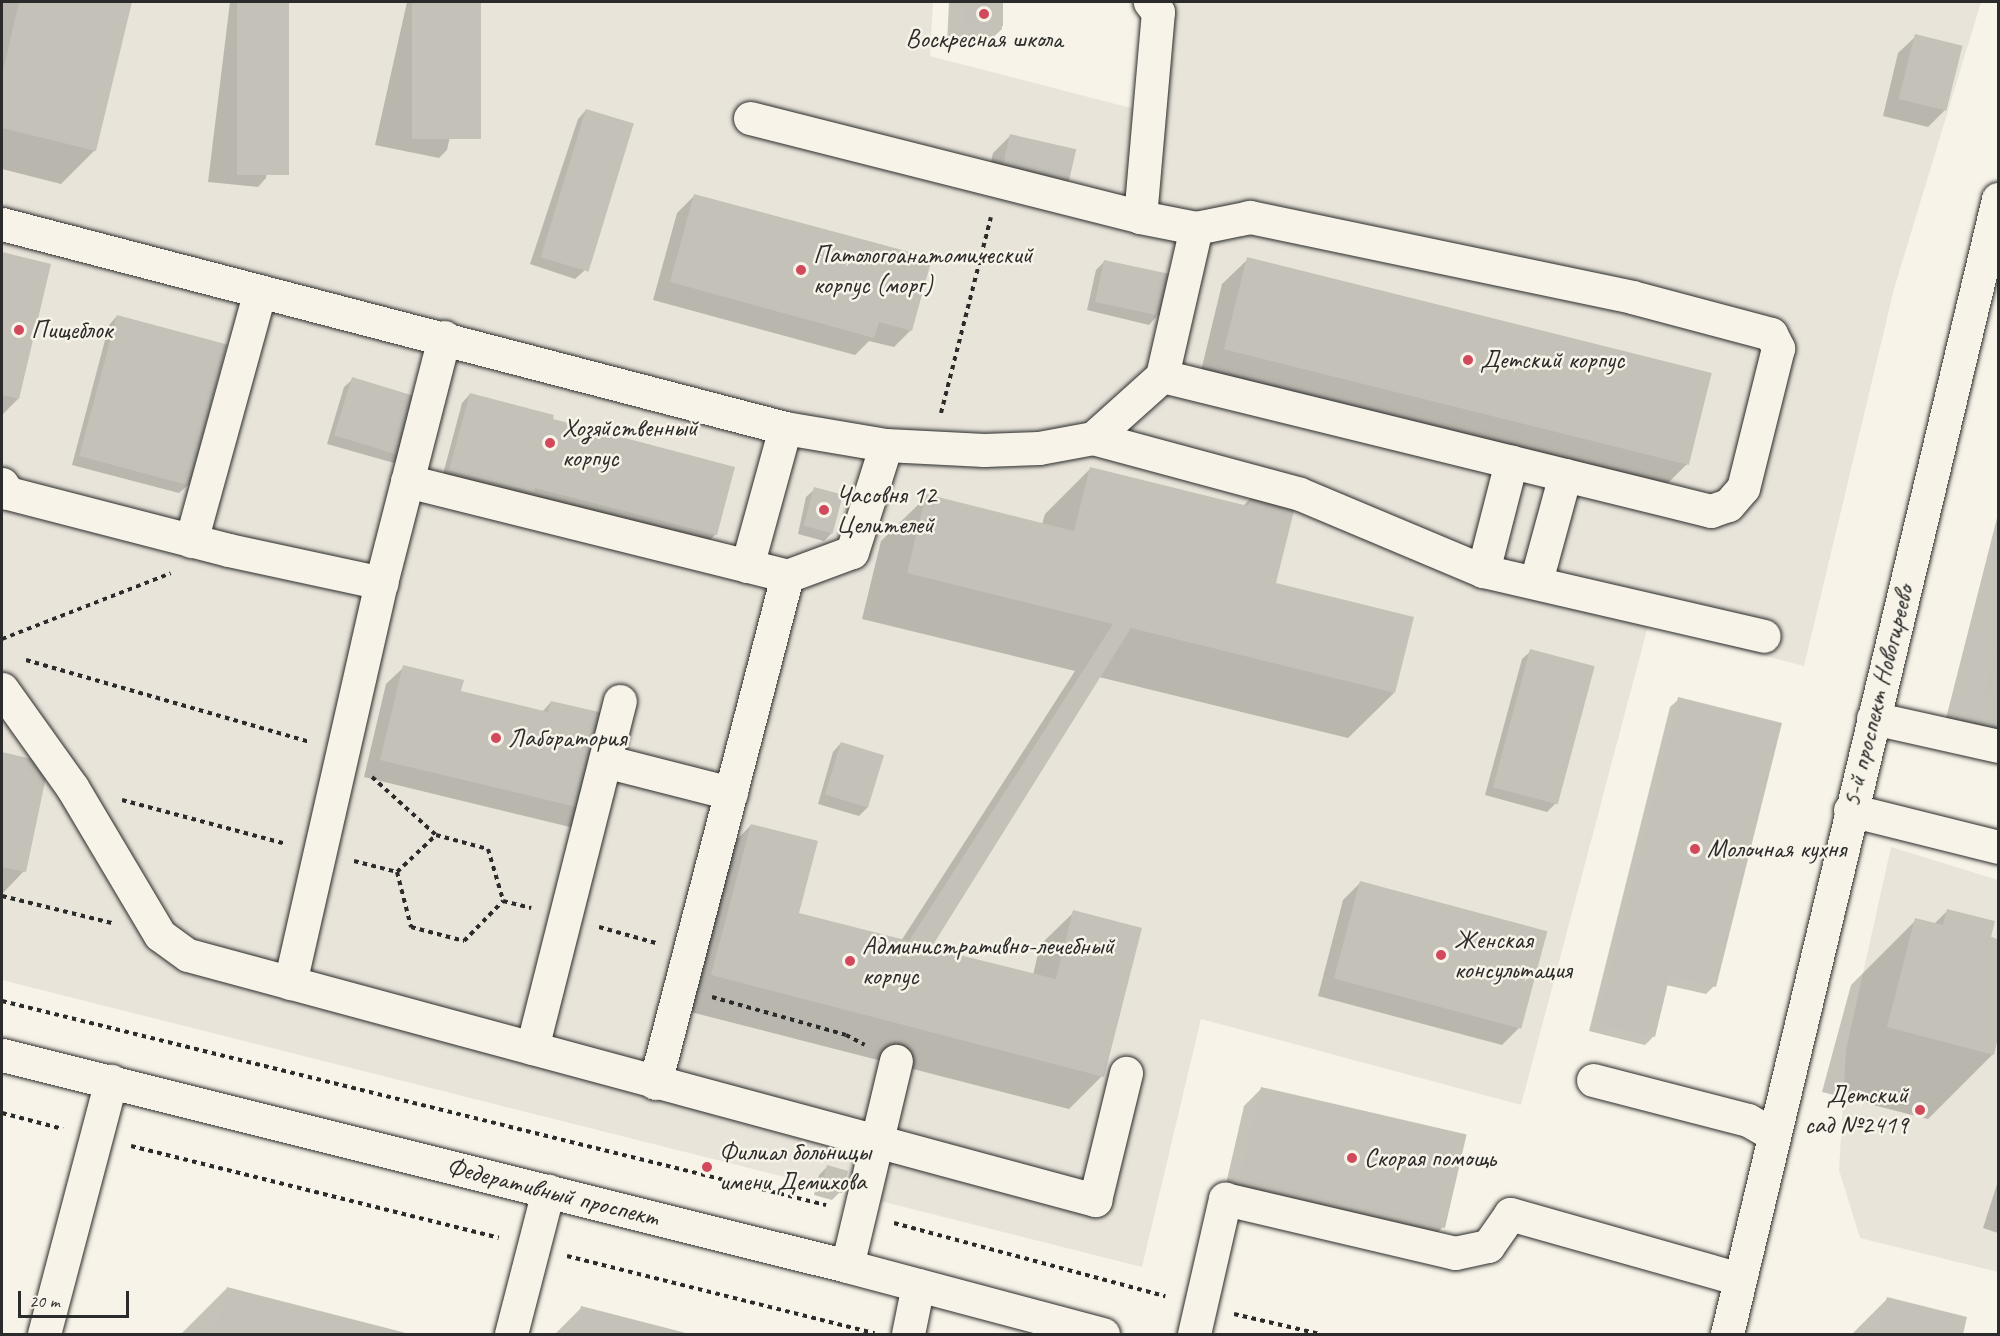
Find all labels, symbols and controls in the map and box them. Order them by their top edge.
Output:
marker: Воскресная школа [977,7,991,21]
place label: Воскресная школа [905,23,1063,55]
place label: Патологоанатомический корпус (морг) [813,239,1033,300]
marker: Патологоанатомический корпус (морг) [794,263,808,277]
place label: Пищеблок [31,314,112,346]
marker: Пищеблок [12,323,26,337]
place label: Детский корпус [1480,344,1624,376]
marker: Детский корпус [1461,353,1475,367]
place label: Хозяйственный корпус [562,412,698,473]
marker: Хозяйственный корпус [543,436,557,450]
place label: Часовня 12 Целителей [836,479,936,540]
marker: Часовня 12 Целителей [817,503,831,517]
street label: 5-й проспект Новогиреево [1835,582,1921,810]
place label: Лаборатория [508,722,627,754]
marker: Лаборатория [489,731,503,745]
place label: Молочная кухня [1707,833,1845,865]
marker: Молочная кухня [1688,842,1702,856]
place label: Женская консультация [1454,924,1572,986]
place label: Административно-лечебный корпус [862,930,1114,992]
marker: Женская консультация [1432,946,1450,964]
marker: Административно-лечебный корпус [843,954,857,968]
place label: Детский сад №2419 [1805,1079,1908,1140]
marker: Детский сад №2419 [1913,1103,1927,1117]
place label: Филиал больницы имени Демихова [719,1136,870,1198]
place label: Скорая помощь [1364,1142,1498,1174]
street label: Федеративный проспект [444,1151,662,1233]
marker: Скорая помощь [1345,1151,1359,1165]
marker: Филиал больницы имени Демихова [700,1160,714,1174]
scale bar [21,1279,132,1317]
text: 20 m [29,1290,60,1312]

